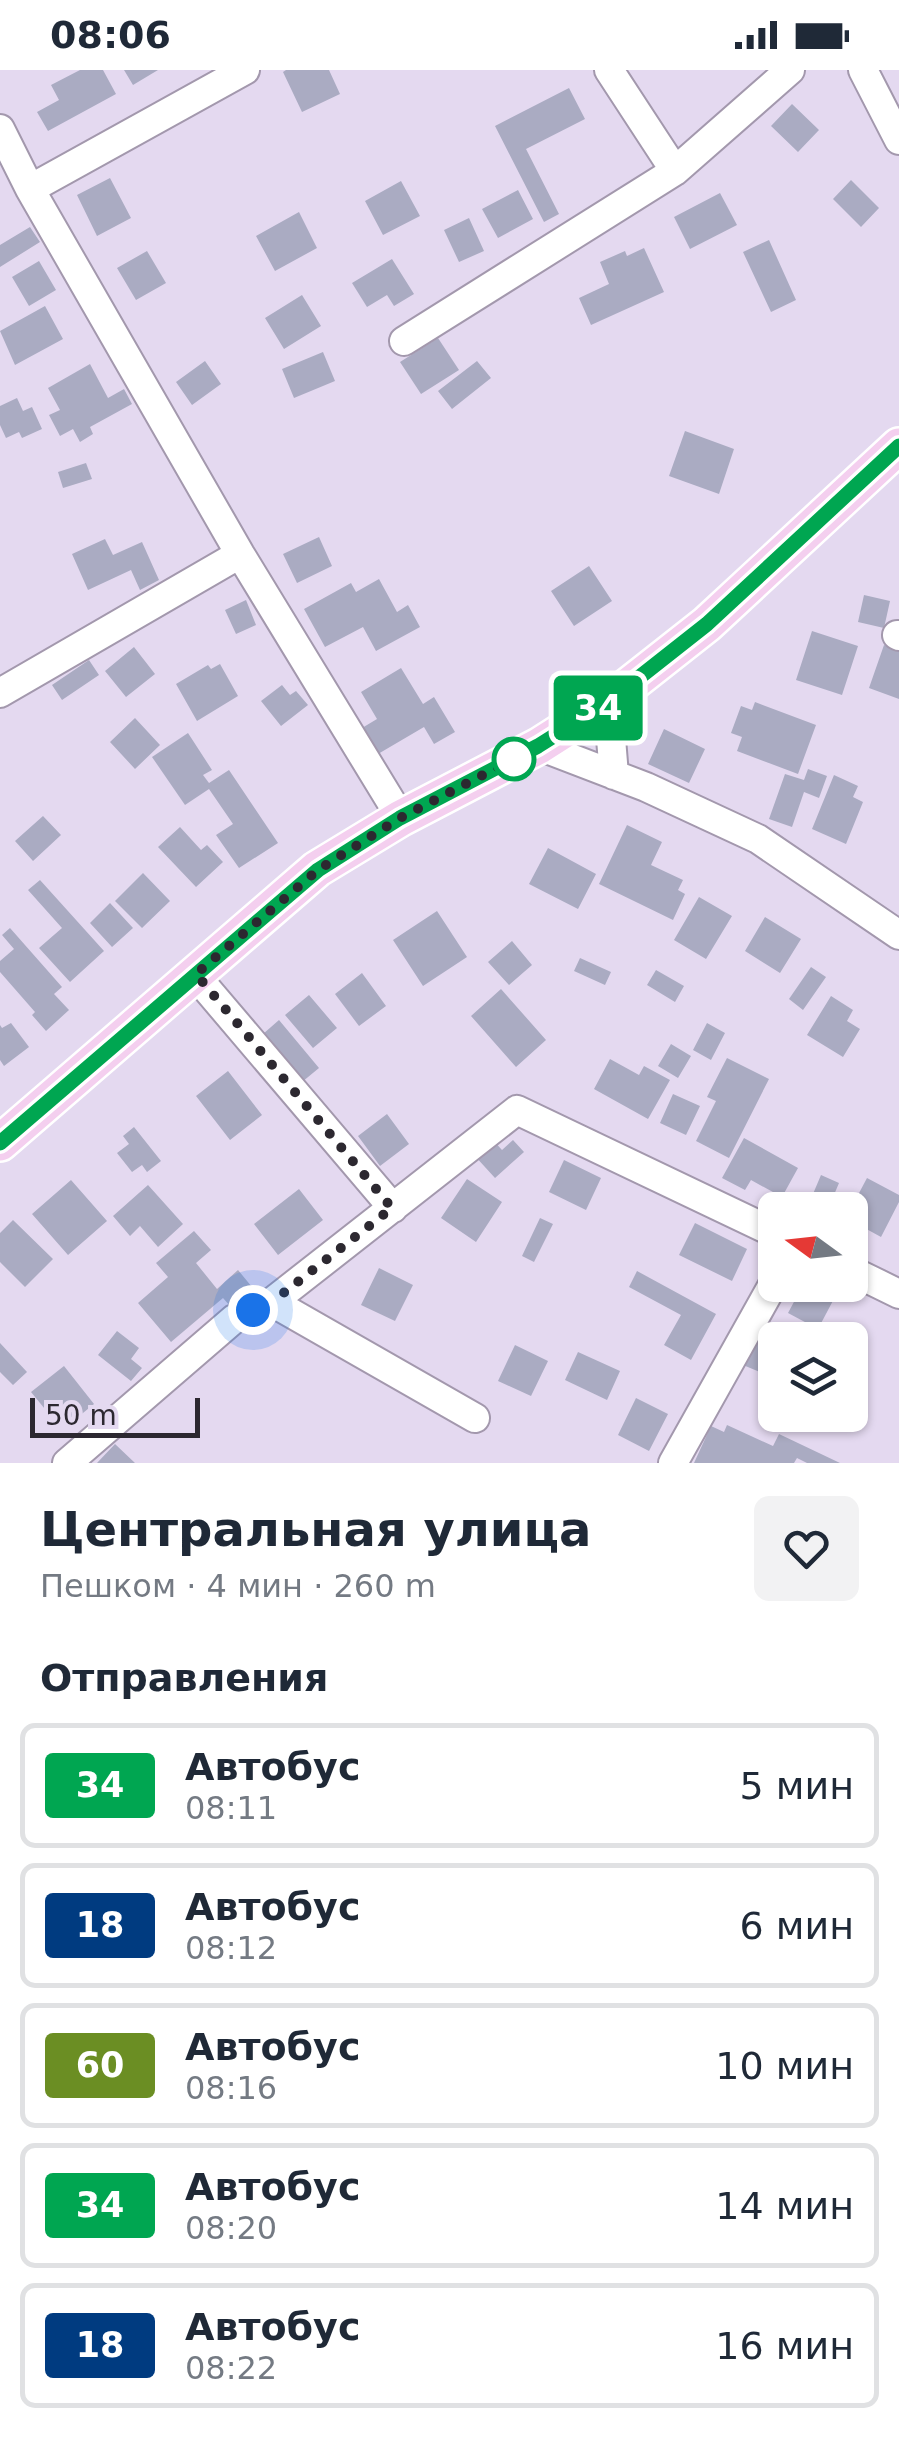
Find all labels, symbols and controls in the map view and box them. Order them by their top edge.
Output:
text: 08:06 [50,13,171,57]
line badge: 34 [553,676,643,740]
text: 34 [574,688,622,728]
unlabelled marker [493,738,535,780]
north arrow [758,1192,868,1302]
map controls [758,1192,868,1432]
your location [228,1285,278,1335]
button: layers [758,1322,868,1432]
scale bar [30,1393,200,1438]
text: 50 m [45,1399,117,1432]
button: heart [754,1496,859,1601]
text: Центральная улица [40,1501,591,1557]
text: Пешком · 4 мин · 260 m [40,1567,436,1605]
text: Отправления [40,1656,328,1700]
text: Автобус [185,1745,360,1789]
text: 5 мин [740,1764,854,1808]
text: 34 [76,1765,124,1805]
text: 08:11 [185,1789,277,1827]
text: Автобус [185,1885,360,1929]
text: 6 мин [740,1904,854,1948]
text: 18 [76,1905,124,1945]
text: 08:12 [185,1929,277,1967]
text: Автобус [185,2025,360,2069]
text: 10 мин [715,2044,854,2088]
text: 60 [76,2045,124,2085]
text: 08:16 [185,2069,277,2107]
text: Автобус [185,2165,360,2209]
text: 14 мин [715,2184,854,2228]
text: 34 [76,2185,124,2225]
text: 08:20 [185,2209,277,2247]
text: Автобус [185,2305,360,2349]
text: 16 мин [715,2324,854,2368]
text: 18 [76,2325,124,2365]
text: 08:22 [185,2349,277,2387]

